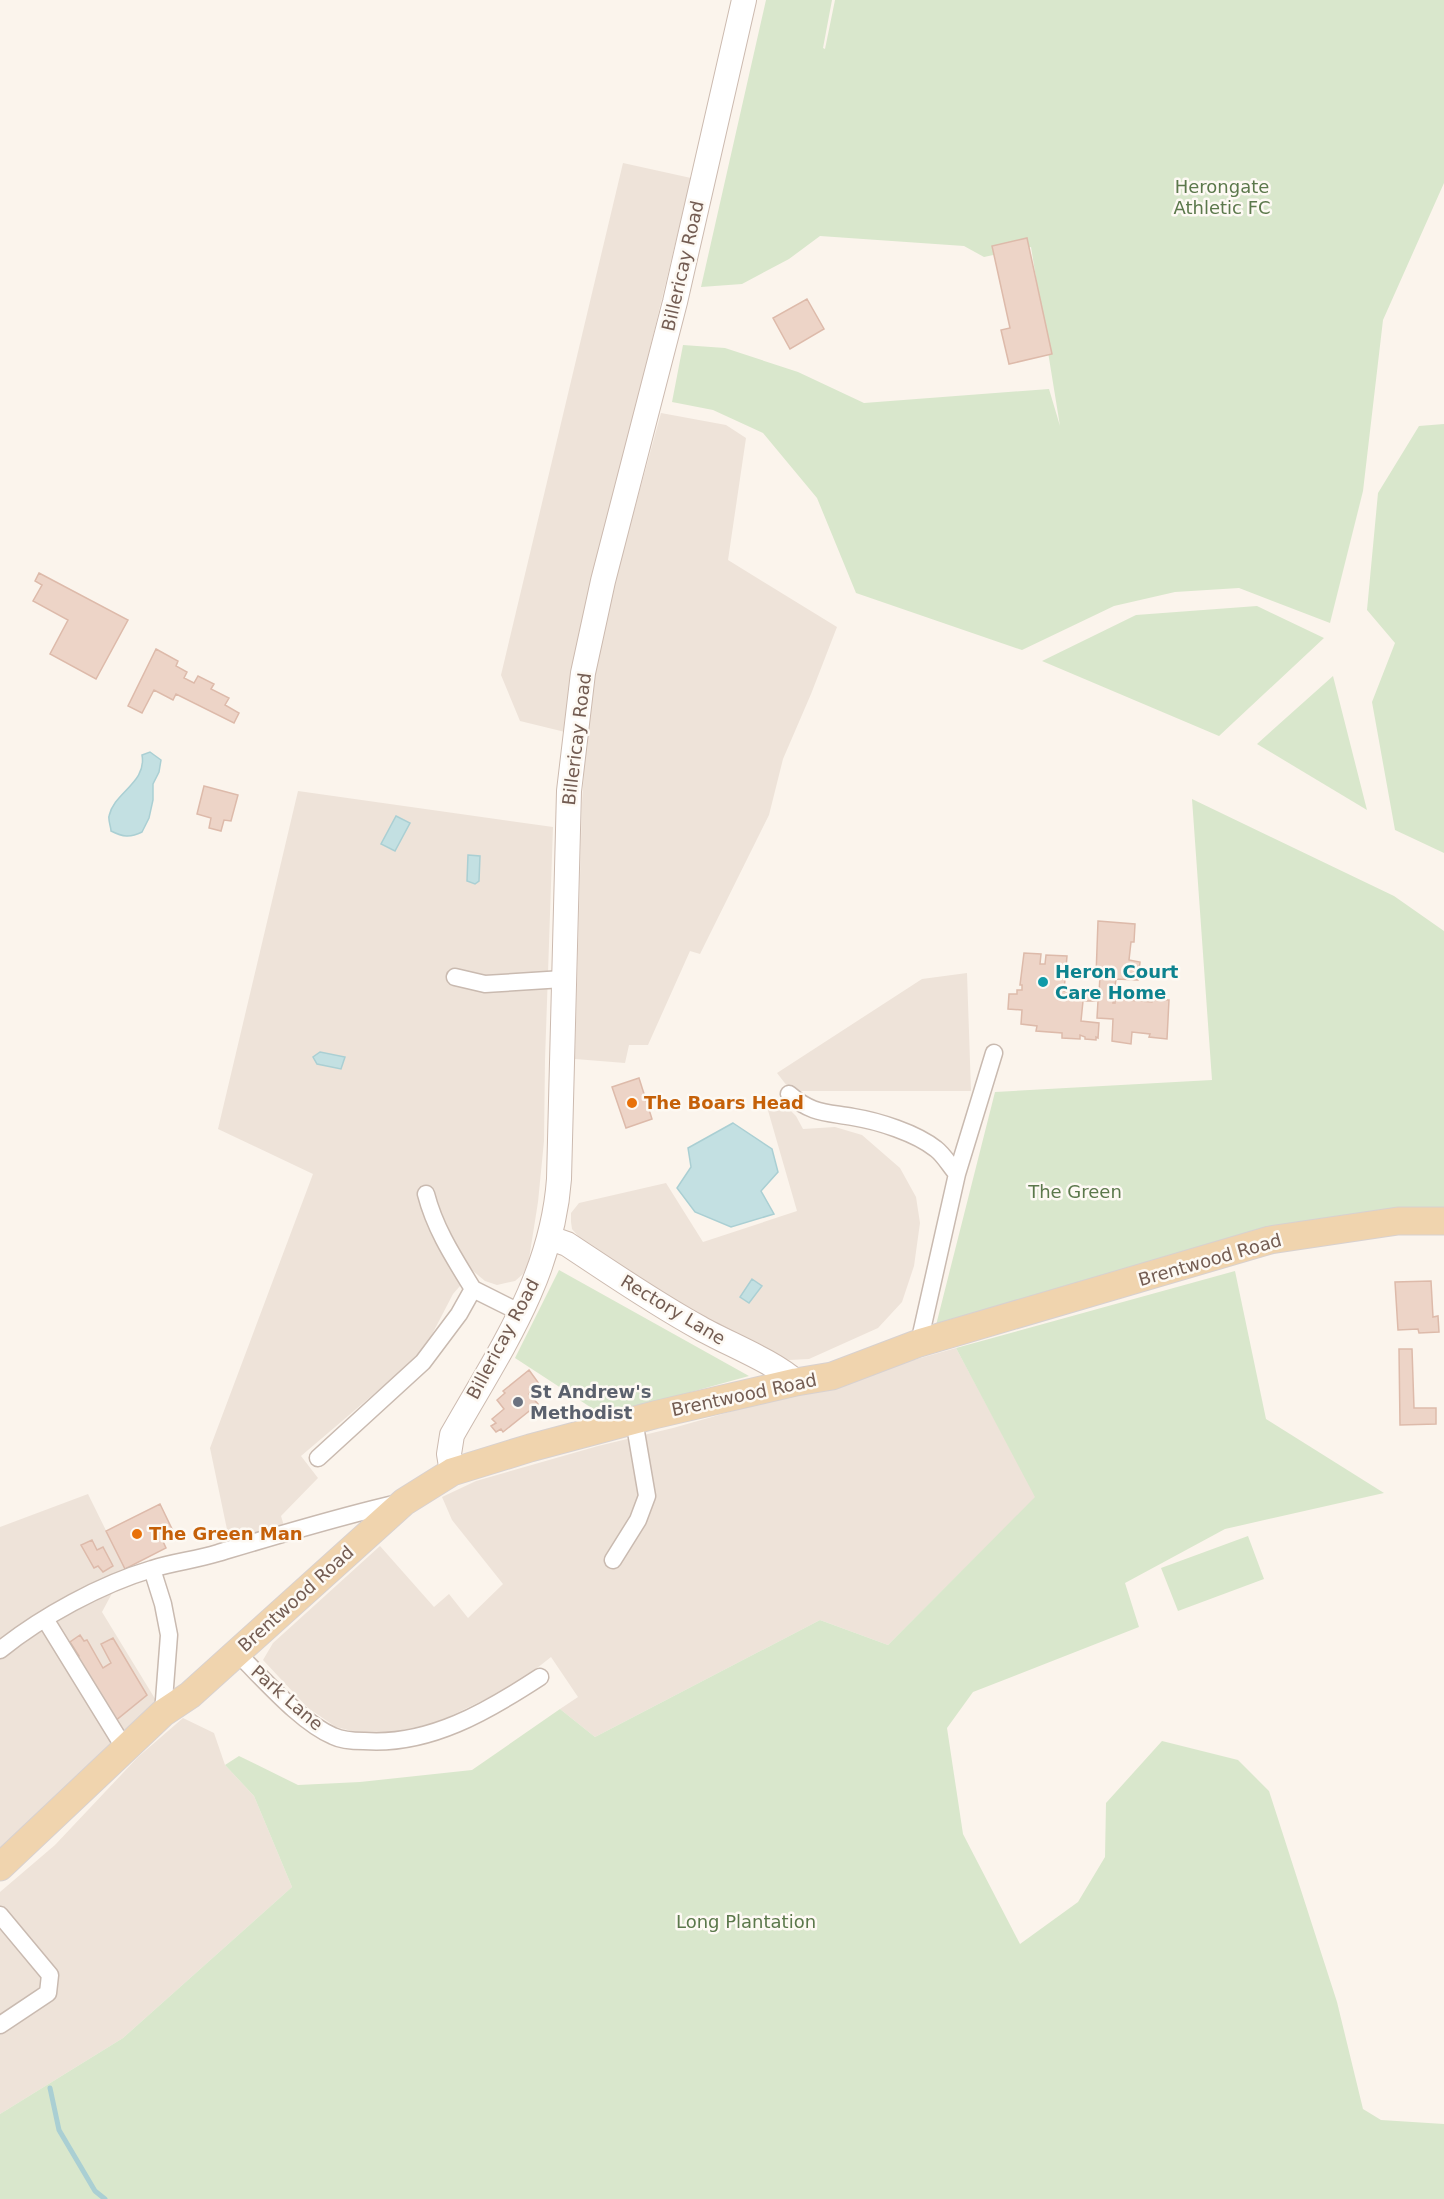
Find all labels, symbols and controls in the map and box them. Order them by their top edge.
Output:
park label: Herongate Athletic FC [1173,176,1271,218]
street label: Billericay Road [657,199,708,333]
street label: Billericay Road [558,672,595,806]
place label: Heron Court Care Home [1055,961,1179,1003]
marker: Heron Court Care Home [1036,975,1050,989]
place label: The Boars Head [644,1092,804,1113]
marker: The Boars Head [625,1096,639,1110]
park label: The Green [1027,1181,1122,1202]
street label: Brentwood Road [1136,1229,1284,1290]
street label: Rectory Lane [617,1270,729,1349]
street label: Billericay Road [462,1275,543,1403]
street label: Brentwood Road [669,1369,818,1420]
place label: St Andrew's Methodist [530,1381,651,1423]
marker: St Andrew's Methodist [511,1395,525,1409]
place label: The Green Man [149,1523,303,1544]
marker: The Green Man [130,1527,144,1541]
street label: Brentwood Road [234,1541,358,1656]
street label: Park Lane [247,1661,327,1734]
park label: Long Plantation [676,1911,816,1932]

